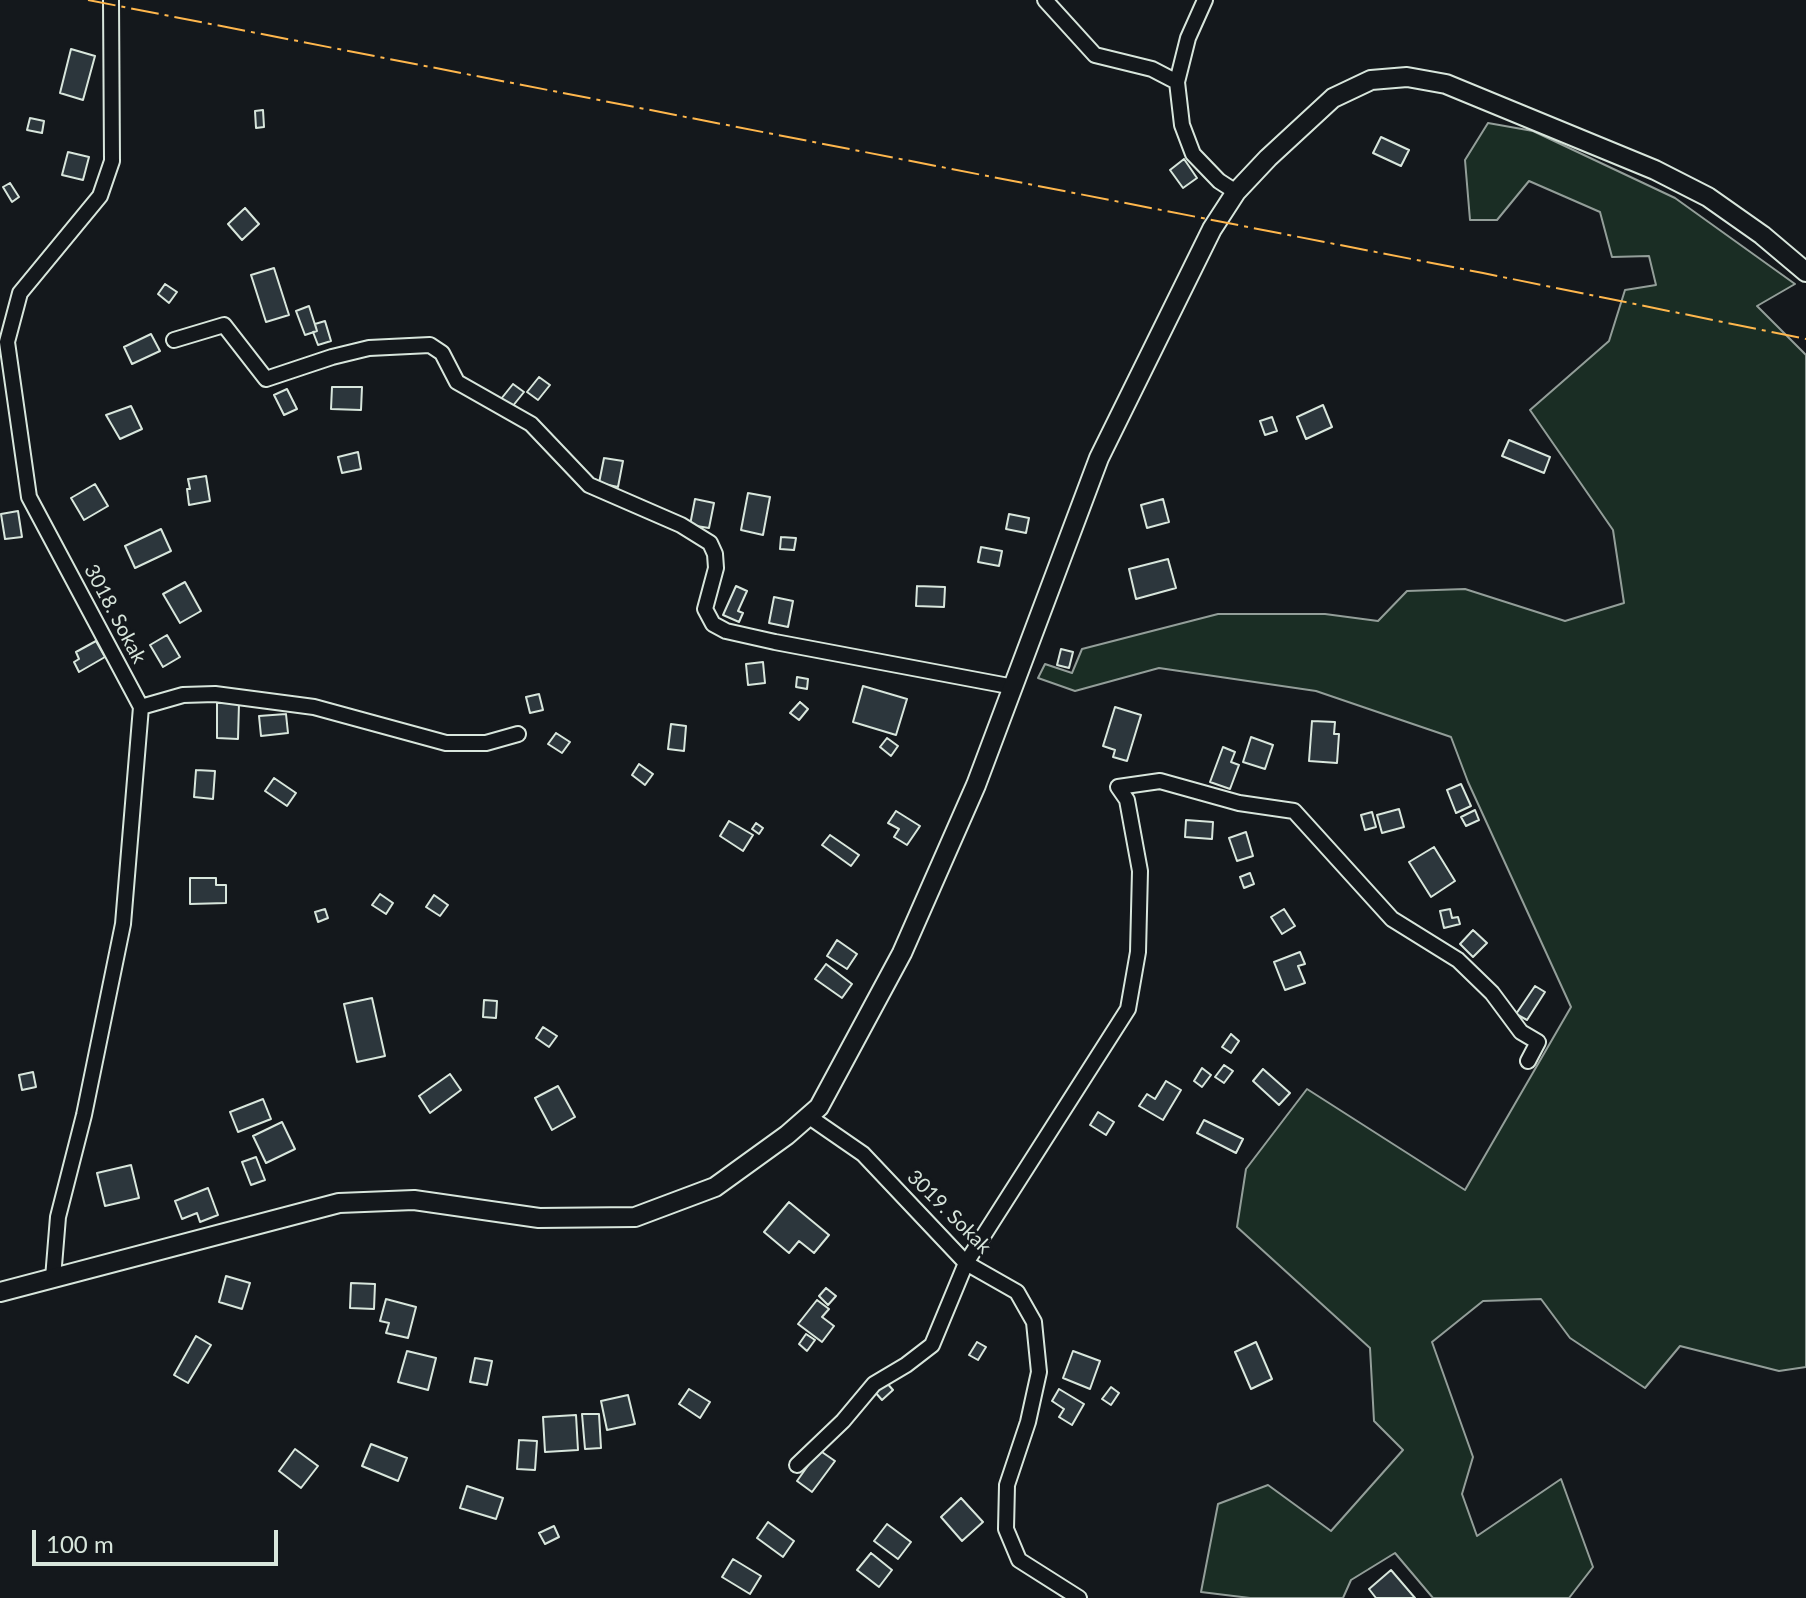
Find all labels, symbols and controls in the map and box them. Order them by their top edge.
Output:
street label: 3018. Sokak [79,560,151,668]
street label: 3019. Sokak [902,1165,996,1259]
scale bar [36,1514,282,1564]
text: 100 m [46,1529,114,1558]

